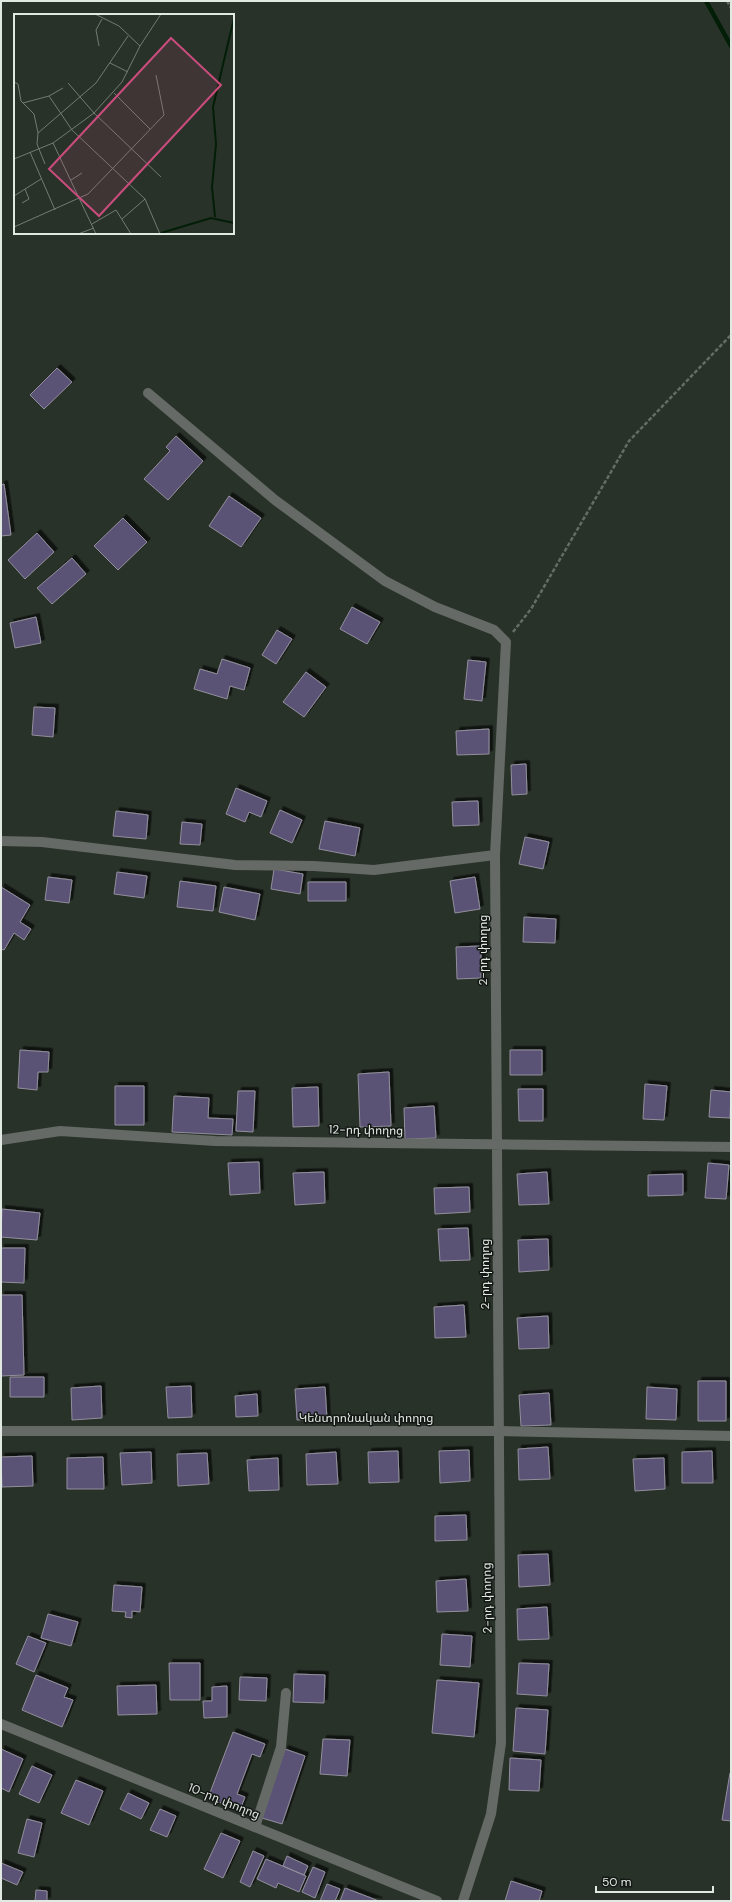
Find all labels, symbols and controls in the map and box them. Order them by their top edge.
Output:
inset map [14,14,234,234]
street label: 2-րդ փողոց [475,914,491,986]
street label: 12-րդ փողոց [328,1121,404,1139]
street label: 2-րդ փողոց [477,1238,493,1310]
street label: Կենտրոնական փողոց [299,1410,433,1426]
street label: 2-րդ փողոց [478,1562,496,1634]
street label: 10-րդ փողոց [186,1779,262,1823]
scale bar [596,1868,713,1894]
text: 50 m [602,1874,631,1890]

